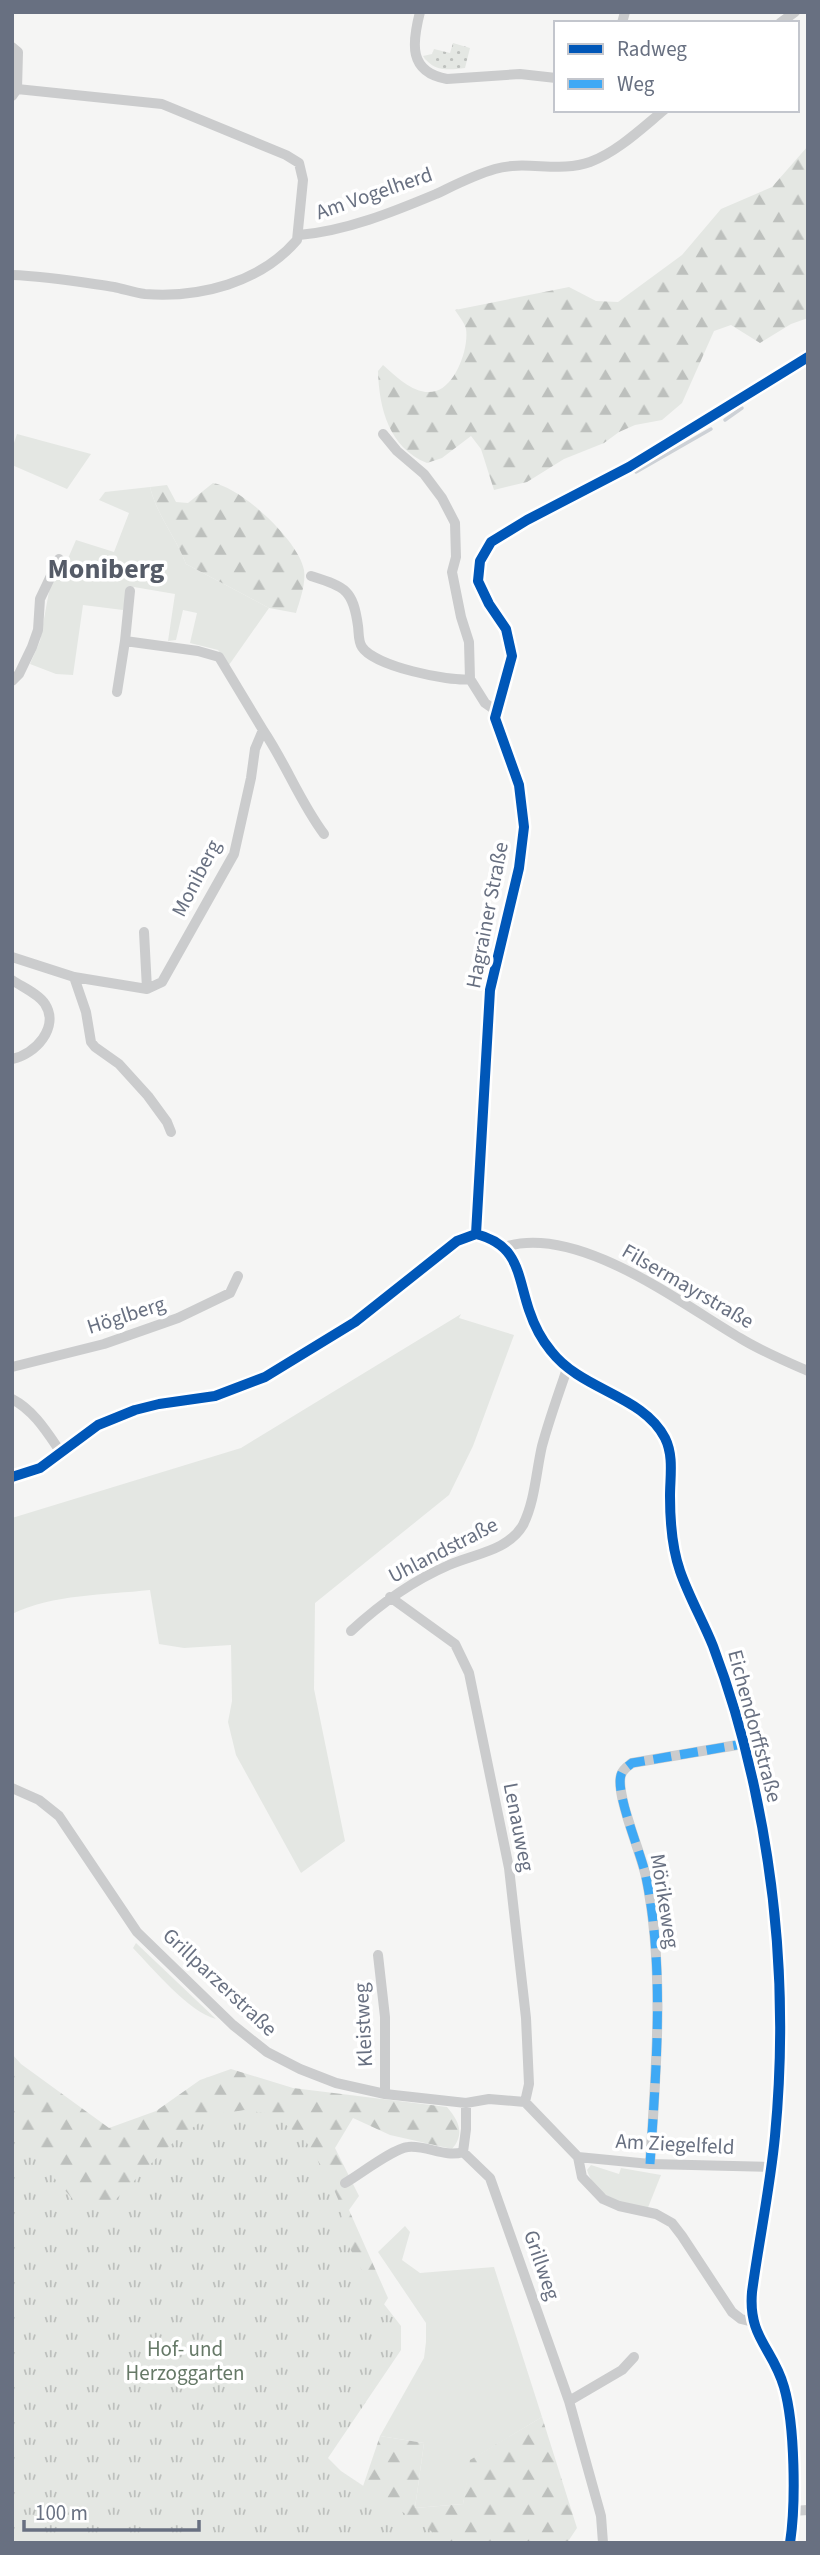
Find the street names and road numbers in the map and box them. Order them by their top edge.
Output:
street label: Am Vogelherd [312,159,436,227]
street label: Moniberg [164,834,228,922]
street label: Hagrainer Straße [458,839,516,991]
street label: Filsermayrstraße [617,1236,759,1336]
street label: Höglberg [83,1288,169,1342]
street label: Uhlandstraße [383,1510,503,1590]
street label: Eichendorffstraße [720,1646,790,1806]
street label: Lenauweg [496,1780,542,1874]
street label: Mörikeweg [643,1852,687,1951]
street label: Grillparzerstraße [156,1921,284,2043]
street label: Kleistweg [346,1982,380,2068]
street label: Am Ziegelfeld [615,2126,735,2162]
street label: Grillweg [516,2226,568,2304]

